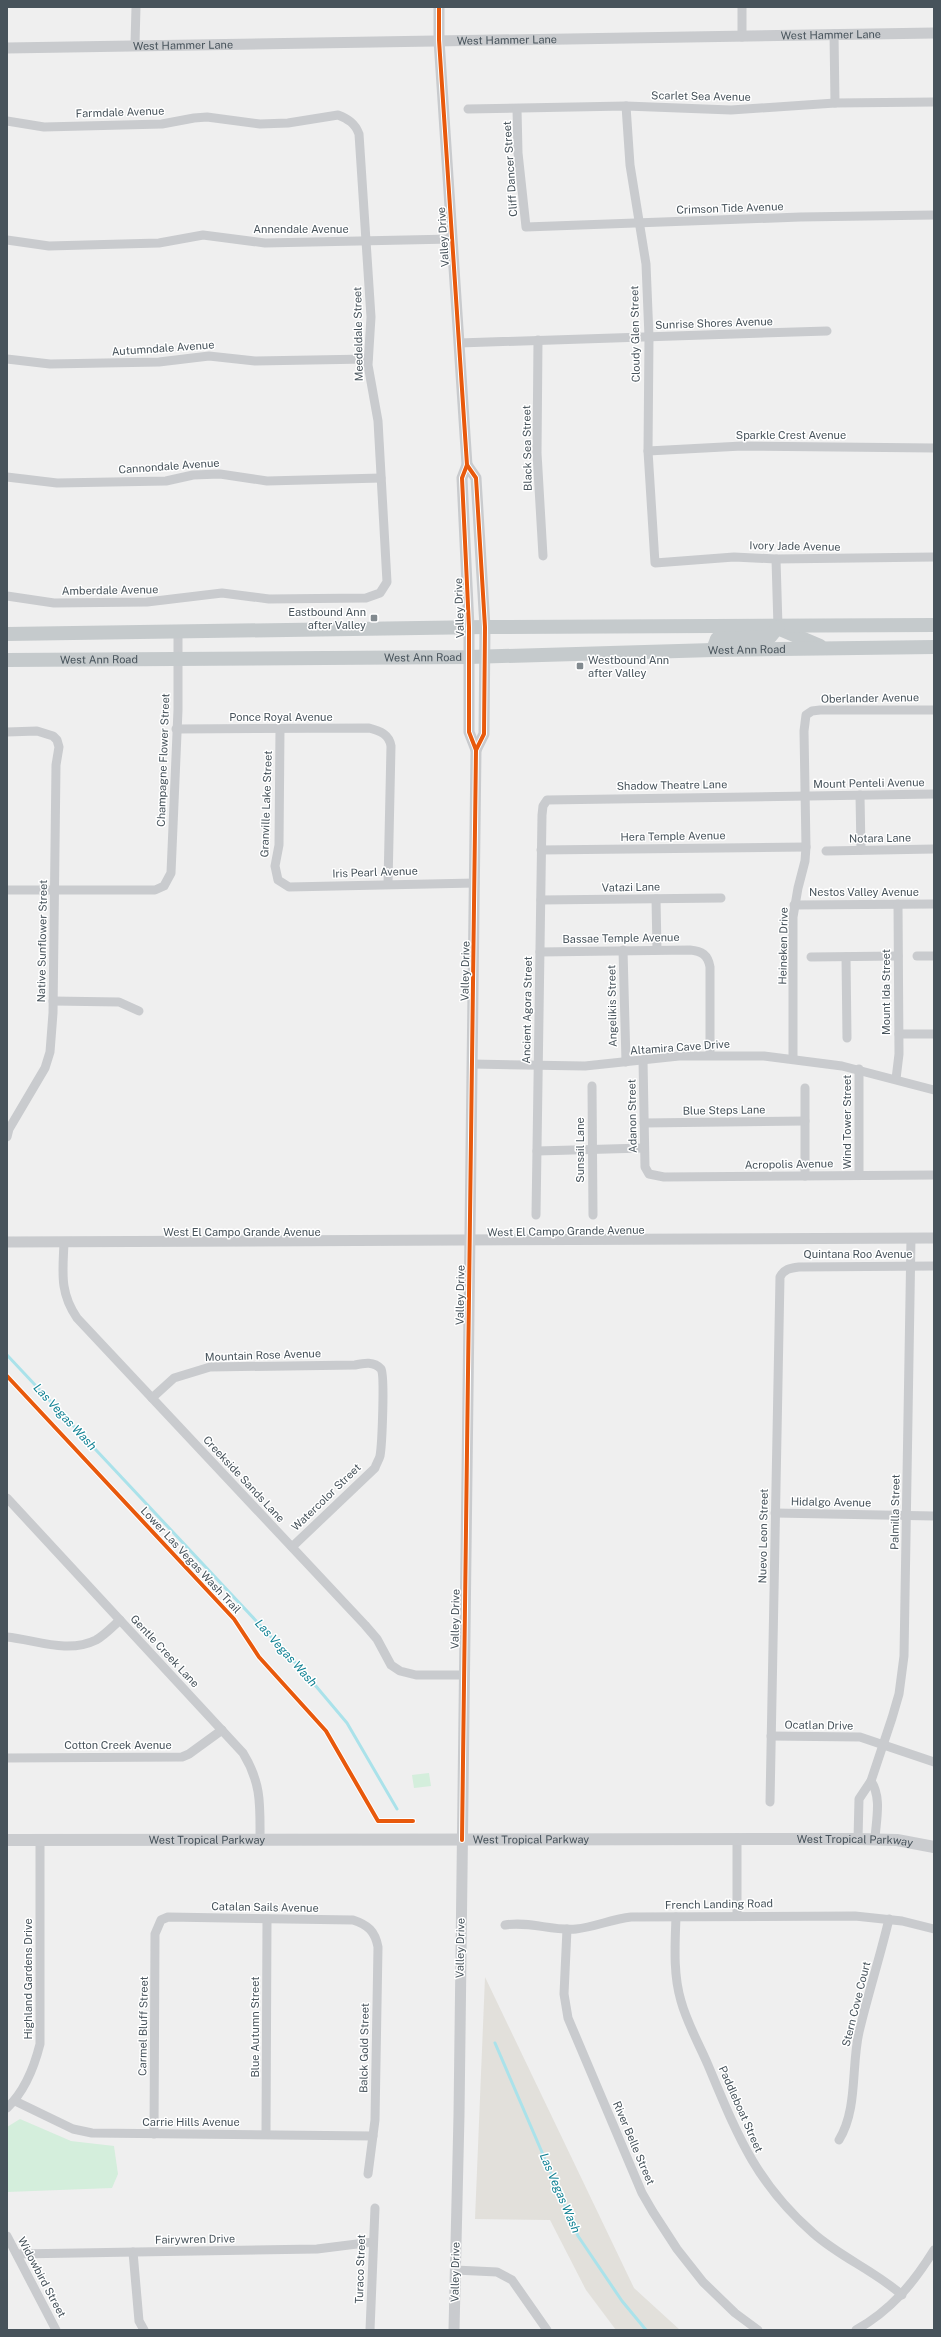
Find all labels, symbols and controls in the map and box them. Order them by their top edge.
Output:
street label: West Hammer Lane [781,28,881,41]
street label: West Hammer Lane [457,33,557,47]
street label: West Hammer Lane [133,38,233,52]
street label: Scarlet Sea Avenue [651,89,751,103]
street label: Farmdale Avenue [75,104,165,120]
street label: Cliff Dancer Street [501,121,519,217]
street label: Crimson Tide Avenue [676,200,784,216]
street label: Valley Drive [435,207,451,267]
street label: Annendale Avenue [253,223,349,235]
street label: Cloudy Glen Street [628,285,642,383]
street label: Meedeldale Street [351,287,365,381]
street label: Sunrise Shores Avenue [655,315,773,331]
street label: Autumndale Avenue [111,338,215,358]
street label: Black Sea Street [520,405,534,491]
street label: Sparkle Crest Avenue [736,429,846,441]
street label: Cannondale Avenue [118,456,220,476]
street label: Ivory Jade Avenue [749,539,841,553]
street label: Valley Drive [452,578,466,638]
street label: Amberdale Avenue [62,583,158,597]
place label: Eastbound Ann after Valley [288,606,366,631]
marker: Eastbound Ann after Valley [369,613,379,623]
street label: West Ann Road [708,643,786,656]
street label: West Ann Road [384,651,462,664]
street label: West Ann Road [60,653,138,666]
place label: Westbound Ann after Valley [588,654,669,679]
marker: Westbound Ann after Valley [575,661,585,671]
street label: Oberlander Avenue [821,691,919,705]
street label: Champagne Flower Street [155,693,171,827]
street label: Ponce Royal Avenue [229,711,333,723]
street label: Granville Lake Street [258,750,274,858]
street label: Mount Penteli Avenue [813,776,925,790]
street label: Shadow Theatre Lane [617,778,727,792]
street label: Hera Temple Avenue [620,829,726,843]
street label: Notara Lane [849,831,911,845]
street label: Iris Pearl Avenue [332,865,418,879]
street label: Native Sunflower Street [35,880,49,1002]
street label: Vatazi Lane [602,880,660,894]
street label: Nestos Valley Avenue [809,886,919,898]
street label: Heineken Drive [776,907,790,985]
street label: Bassae Temple Avenue [562,931,680,945]
street label: Valley Drive [458,941,472,1001]
street label: Mount Ida Street [880,949,892,1035]
street label: Ancient Agora Street [520,956,534,1064]
street label: Angelikis Street [605,965,619,1047]
street label: Altamira Cave Drive [630,1038,730,1056]
street label: Wind Tower Street [841,1075,853,1169]
street label: Adanon Street [625,1079,639,1153]
street label: Blue Steps Lane [682,1103,766,1117]
street label: Sunsail Lane [574,1117,586,1183]
street label: Acropolis Avenue [745,1157,833,1171]
street label: West El Campo Grande Avenue [487,1224,645,1238]
street label: West El Campo Grande Avenue [163,1226,321,1238]
street label: Quintana Roo Avenue [803,1248,913,1260]
street label: Valley Drive [453,1265,467,1325]
street label: Mountain Rose Avenue [205,1347,321,1363]
water label: Las Vegas Wash [31,1381,100,1453]
street label: Creekside Sands Lane [201,1433,287,1525]
street label: Watercolor Street [289,1461,363,1533]
street label: Palmilla Street [888,1474,902,1550]
street label: Nuevo Leon Street [756,1488,770,1584]
street label: Hidalgo Avenue [791,1495,871,1509]
street label: Lower Las Vegas Wash Trail [139,1504,243,1616]
street label: Valley Drive [448,1589,462,1649]
street label: Gentle Creek Lane [128,1612,202,1690]
water label: Las Vegas Wash [252,1616,320,1690]
street label: Ocatlan Drive [785,1718,853,1732]
street label: Cotton Creek Avenue [64,1739,172,1751]
street label: West Tropical Parkway [473,1833,589,1845]
street label: West Tropical Parkway [797,1833,914,1849]
street label: West Tropical Parkway [149,1834,265,1846]
street label: French Landing Road [665,1897,773,1911]
street label: Catalan Sails Avenue [211,1900,319,1914]
street label: Highland Gardens Drive [22,1918,34,2040]
street label: Valley Drive [453,1918,467,1978]
street label: Stern Cove Court [840,1960,872,2048]
street label: Carmel Bluff Street [136,1976,150,2076]
street label: Blue Autumn Street [249,1976,261,2078]
street label: Balck Gold Street [357,2003,371,2093]
street label: Paddleboat Street [717,2064,765,2154]
street label: River Belle Street [611,2099,657,2187]
street label: Carrie Hills Avenue [142,2116,240,2128]
water label: Las Vegas Wash [537,2151,583,2235]
street label: Fairywren Drive [155,2232,235,2246]
street label: Turaco Street [353,2234,367,2304]
street label: Widowbird Street [16,2235,68,2319]
street label: Valley Drive [448,2242,462,2302]

